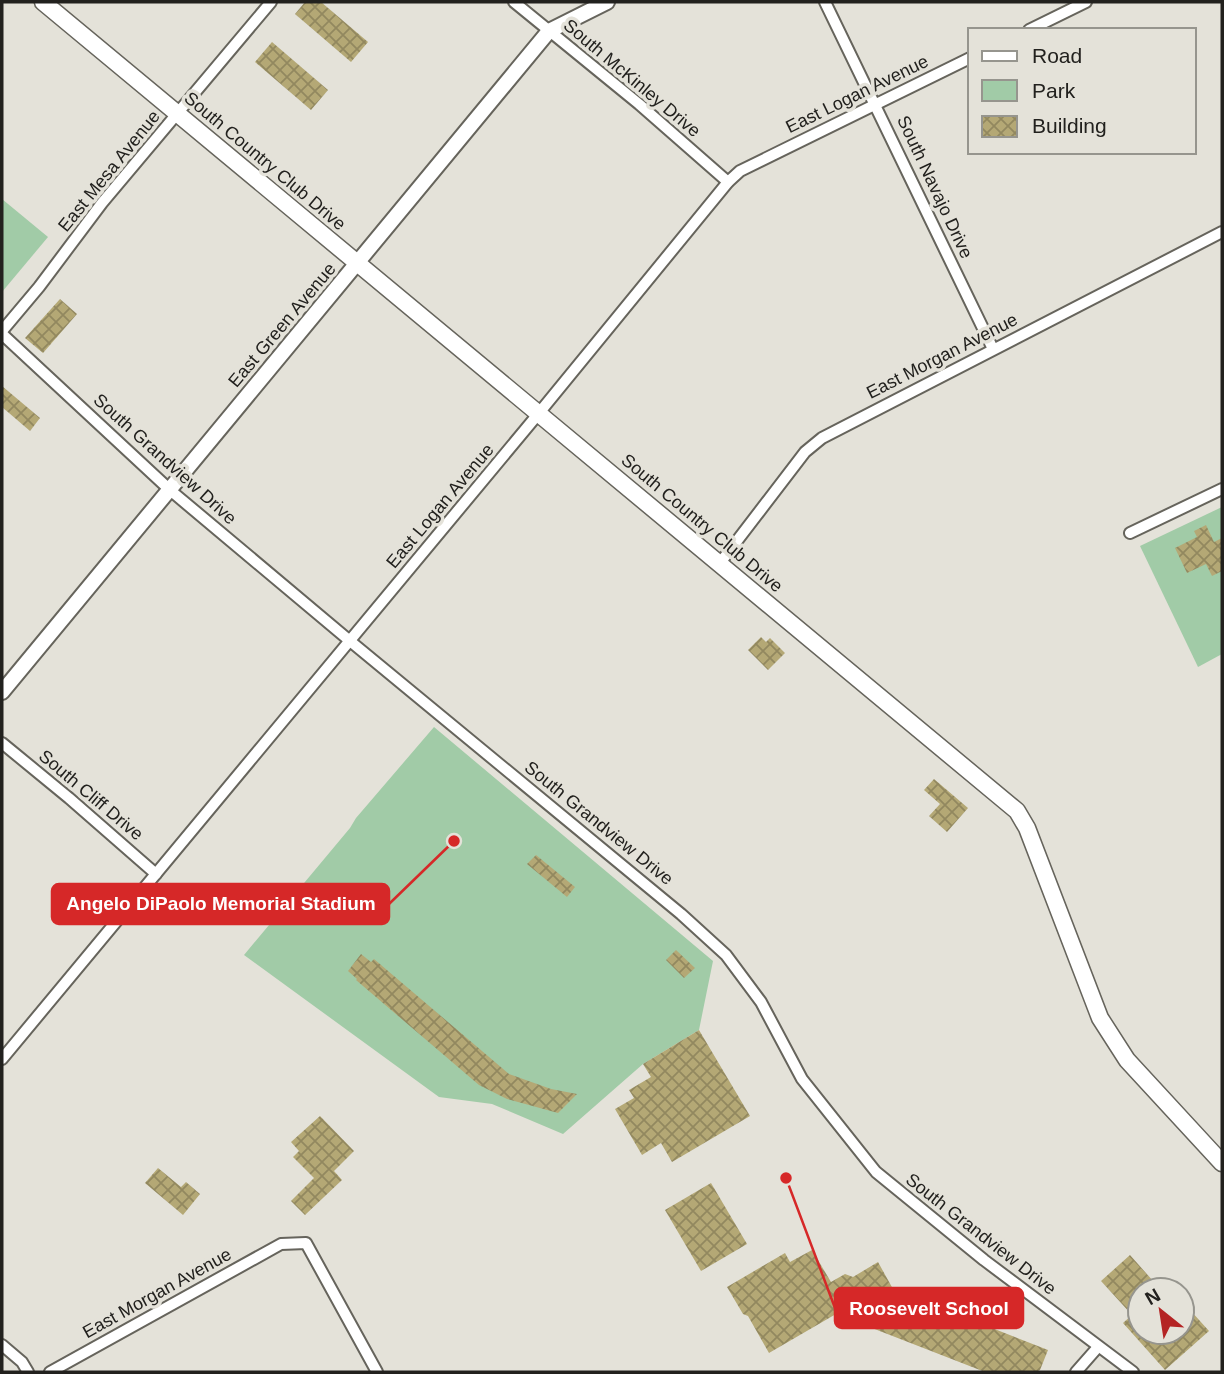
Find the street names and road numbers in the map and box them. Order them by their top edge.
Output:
street label: South McKinley Drive [560,15,704,141]
street label: East Logan Avenue [783,51,931,137]
street label: South Country Club Drive [180,88,350,234]
street label: East Mesa Avenue [54,107,164,235]
street label: South Navajo Drive [893,112,977,262]
street label: East Green Avenue [224,259,340,391]
street label: East Morgan Avenue [863,309,1021,403]
street label: South Grandview Drive [90,390,240,528]
street label: East Logan Avenue [382,440,498,572]
street label: South Country Club Drive [617,450,787,596]
street label: South Cliff Drive [35,746,147,844]
street label: South Grandview Drive [521,757,677,889]
street label: South Grandview Drive [902,1169,1060,1299]
street label: East Morgan Avenue [79,1244,235,1342]

